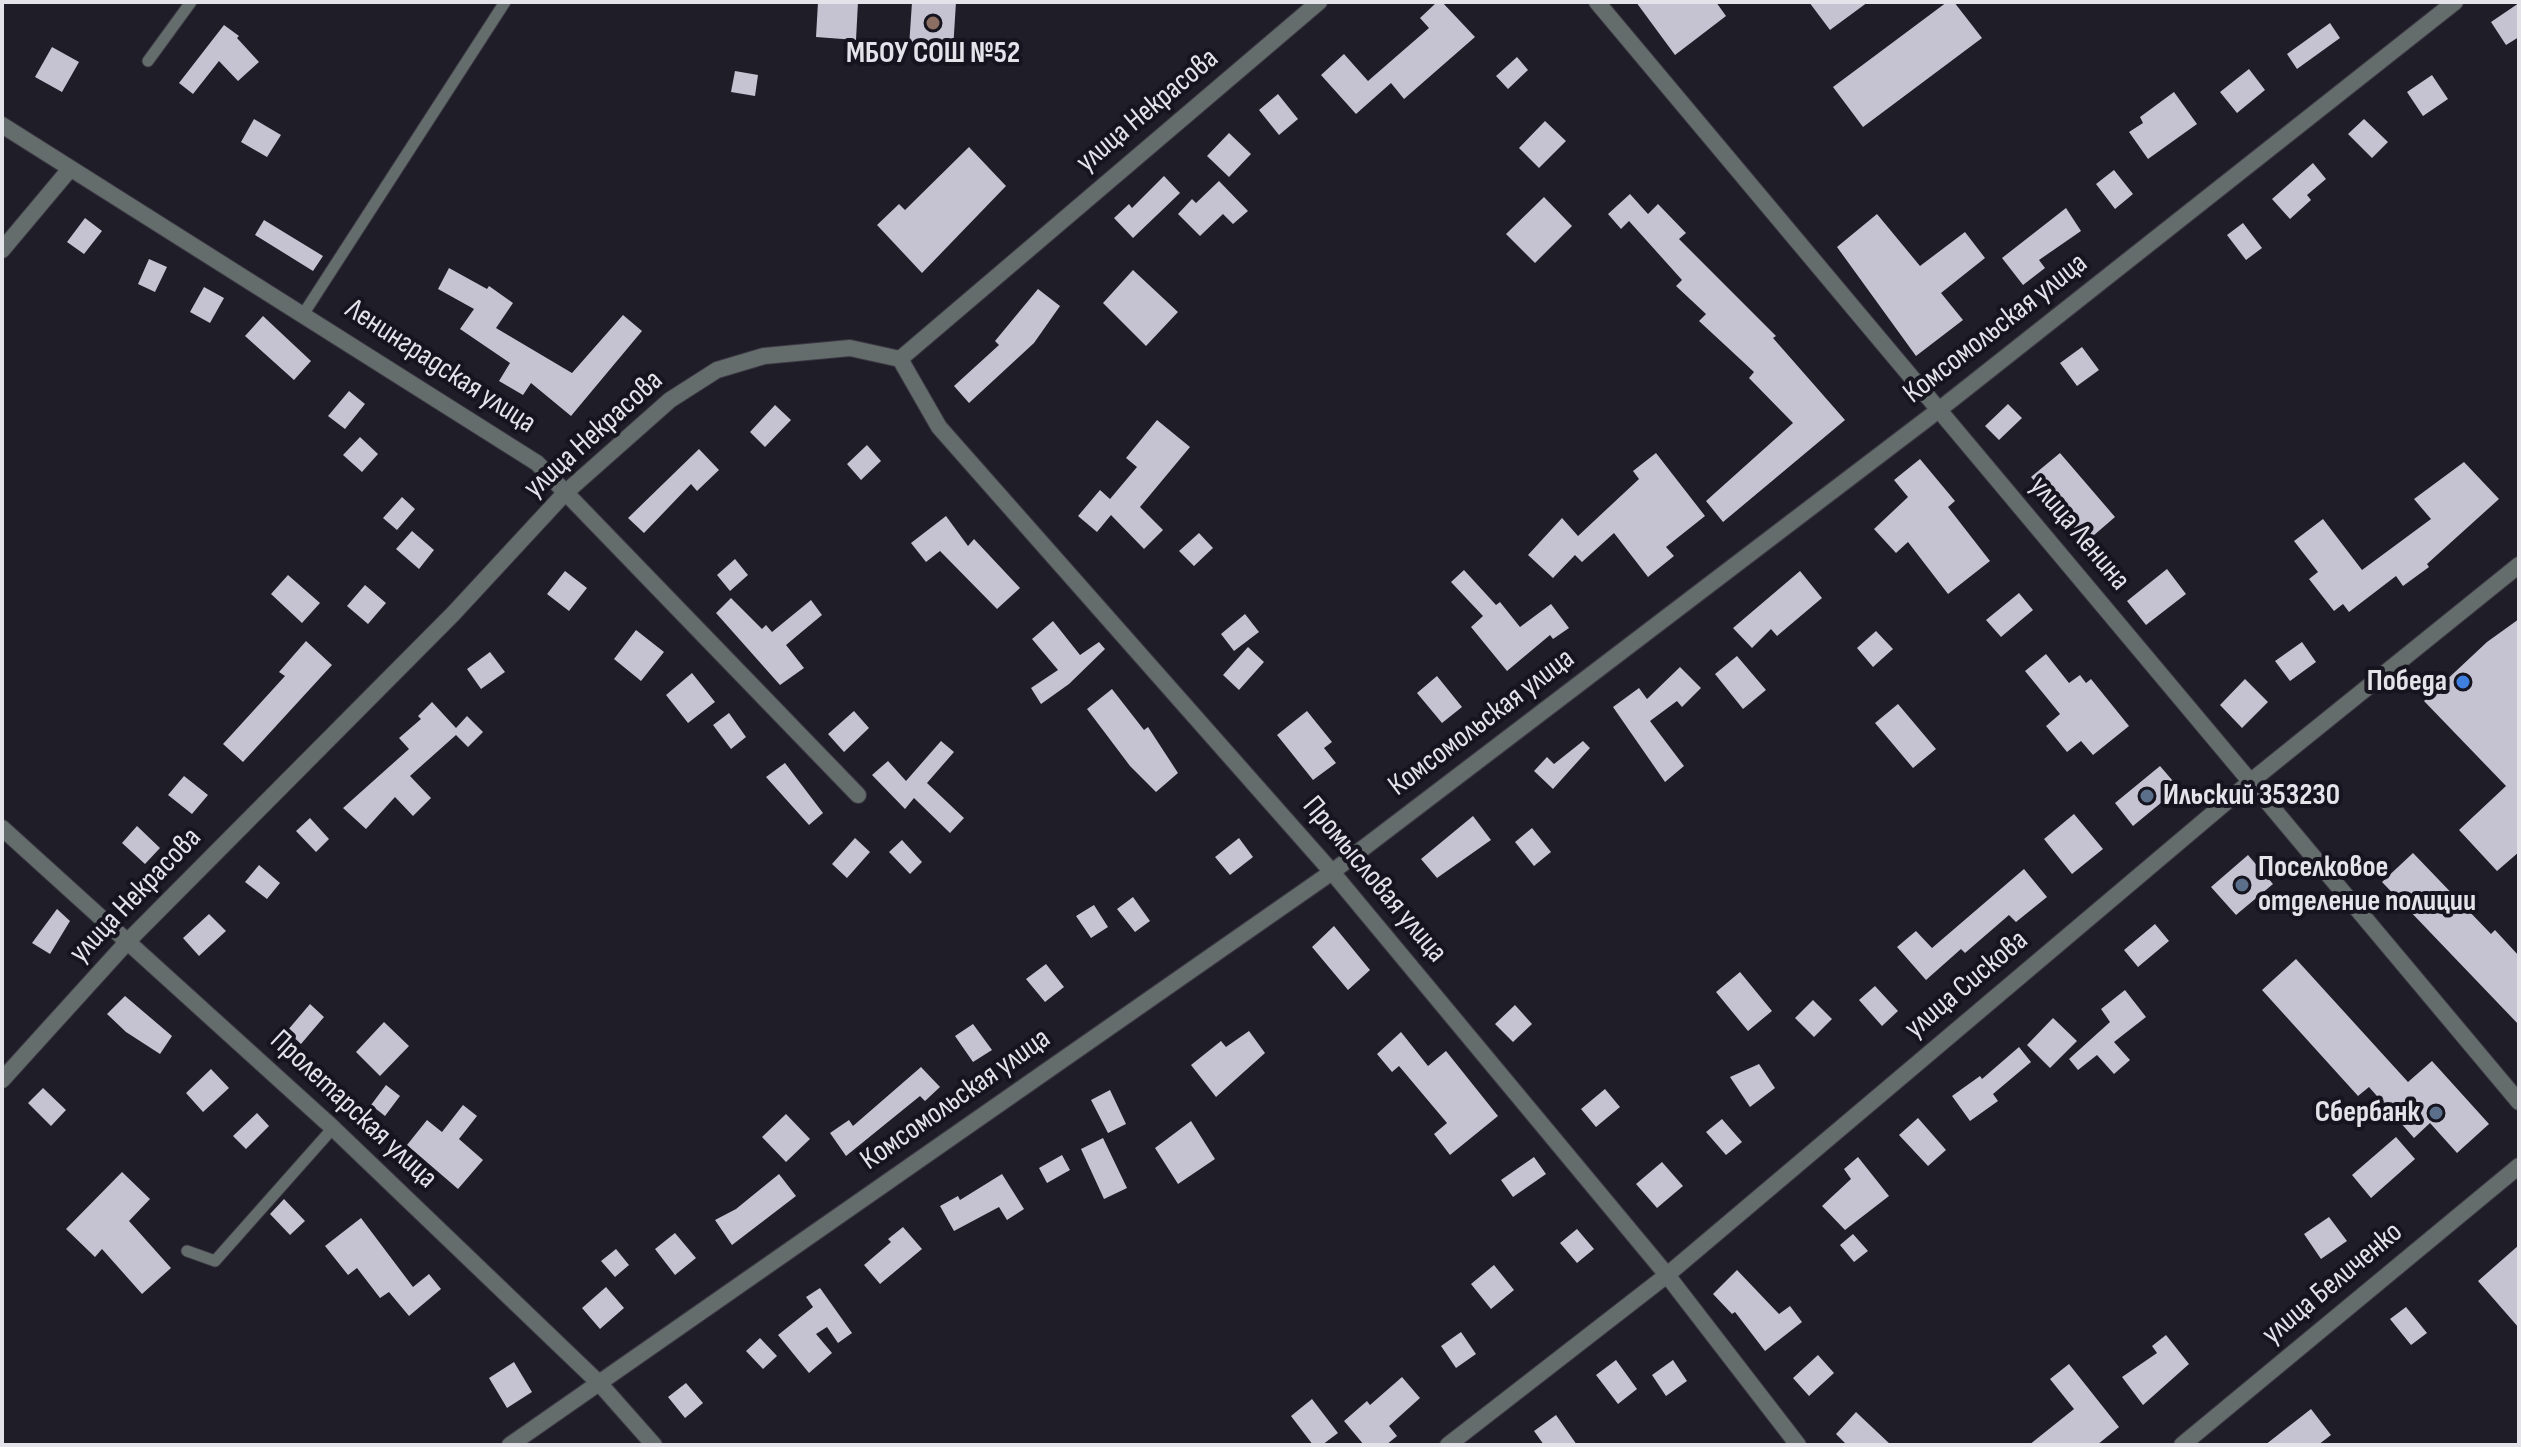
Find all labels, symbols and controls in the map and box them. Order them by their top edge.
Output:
marker: МБОУ СОШ №52 [924,14,942,32]
place label: МБОУ СОШ №52 [846,36,1020,72]
street label: улица Некрасова [1070,41,1226,181]
street label: Комсомольская улица [1897,246,2095,412]
street label: Ленинградская улица [338,292,542,442]
street label: улица Некрасова [517,363,671,507]
street label: улица Ленина [2021,470,2137,598]
street label: Комсомольская улица [1382,641,1582,805]
place label: Победа [2367,664,2447,700]
marker: Победа [2454,673,2472,691]
place label: Ильский 353230 [2163,778,2340,814]
marker: Ильский 353230 [2138,787,2156,805]
street label: Промысловая улица [1294,790,1454,970]
street label: улица Некрасова [63,821,209,971]
place label: Поселковое отделение полиции [2258,850,2476,920]
marker: Поселковое отделение полиции [2233,876,2251,894]
street label: улица Сискова [1898,923,2036,1047]
street label: Комсомольская улица [854,1021,1058,1179]
street label: Пролетарская улица [262,1023,444,1197]
place label: Сбербанк [2315,1095,2420,1131]
marker: Сбербанк [2427,1104,2445,1122]
street label: улица Беличенко [2256,1215,2410,1353]

